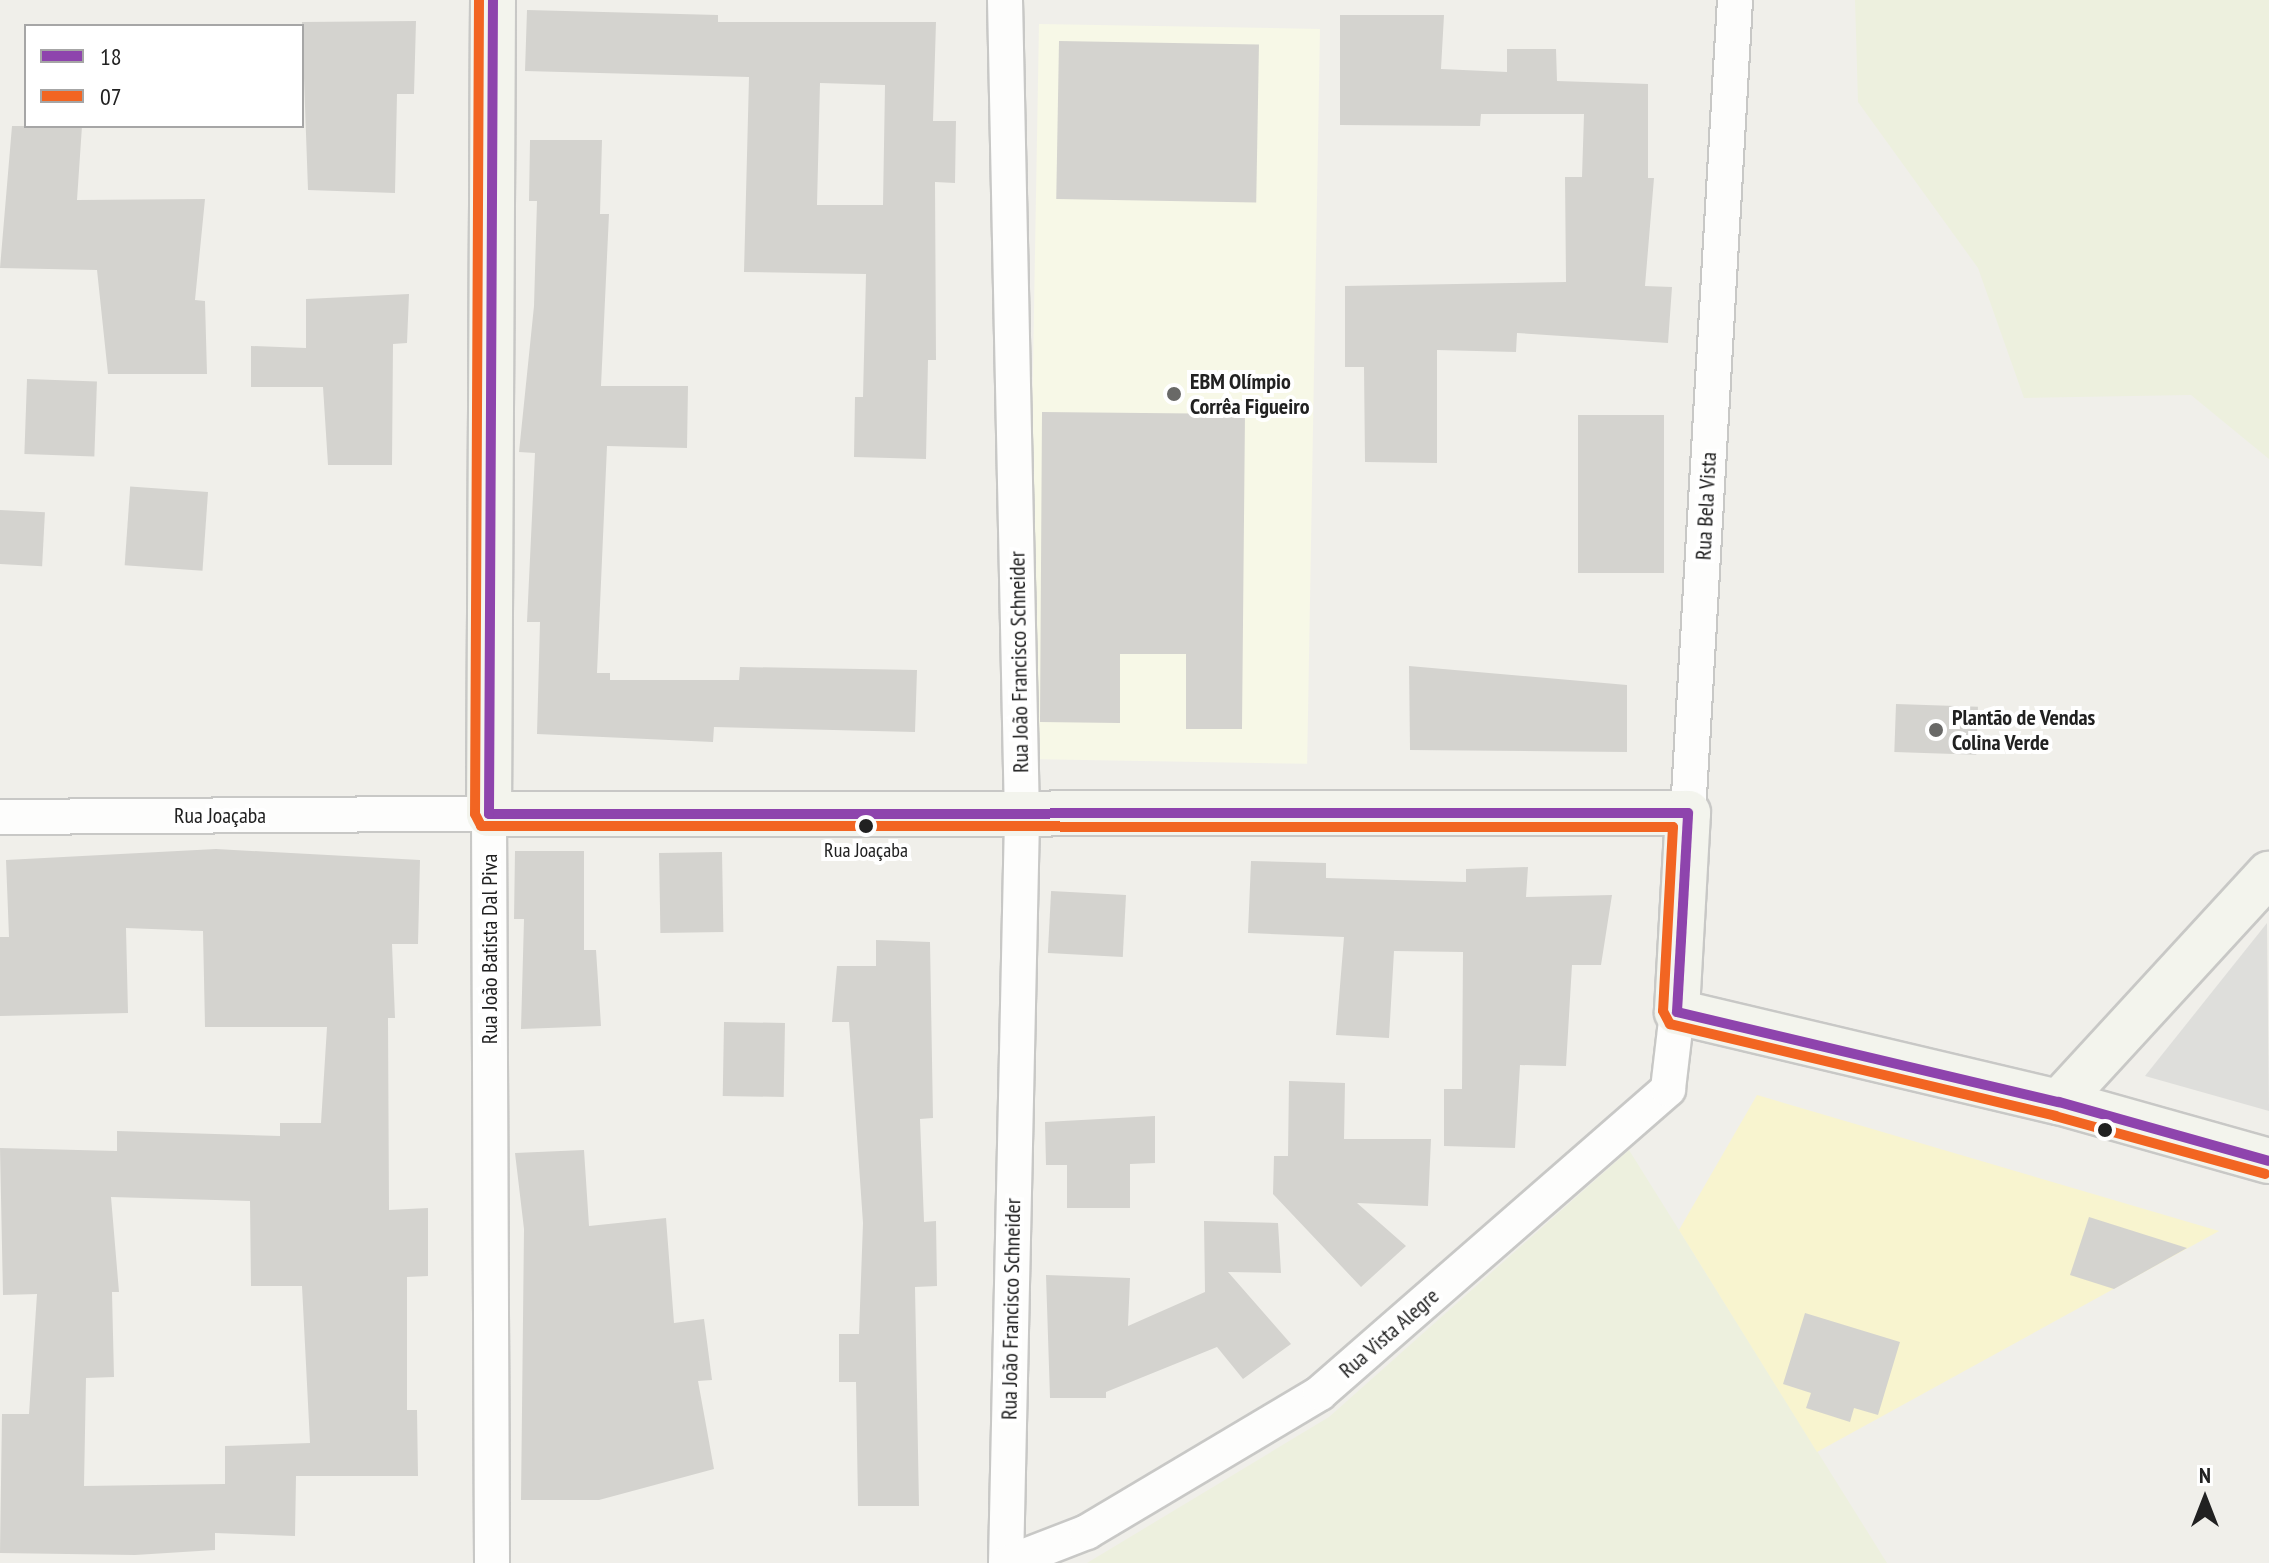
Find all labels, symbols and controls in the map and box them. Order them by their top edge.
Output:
legend [24,24,304,128]
text: 18 [100,41,122,72]
text: 07 [100,81,122,112]
place label: EBM Olímpio Corrêa Figueiro [1190,368,1309,420]
marker: EBM Olímpio Corrêa Figueiro [1165,385,1183,403]
street label: Rua Bela Vista [1690,451,1722,561]
street label: Rua João Francisco Schneider [1004,551,1034,773]
place label: Plantão de Vendas Colina Verde [1952,704,2096,756]
marker: Plantão de Vendas Colina Verde [1927,721,1945,739]
street label: Rua Joaçaba [174,803,266,829]
marker: Rua Joaçaba [858,818,874,834]
place label: Rua Joaçaba [824,838,908,862]
street label: Rua João Batista Dal Piva [477,854,503,1044]
unlabelled marker [2097,1122,2113,1138]
street label: Rua João Francisco Schneider [996,1198,1026,1420]
street label: Rua Vista Alegre [1333,1282,1445,1384]
north arrow [2165,1459,2245,1539]
text: N [2199,1461,2211,1489]

